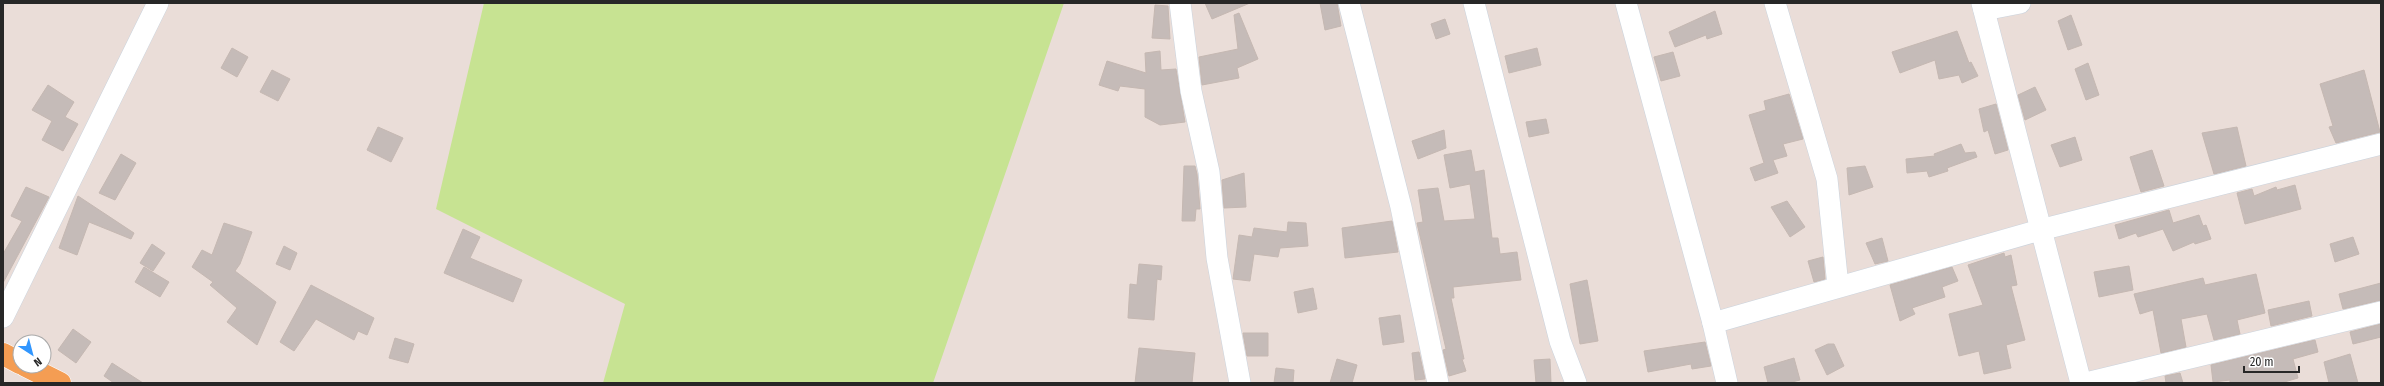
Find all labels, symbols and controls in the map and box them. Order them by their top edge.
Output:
north arrow [12,334,52,374]
scale bar [2244,348,2299,374]
text: N [31,354,44,369]
text: 20 m [2250,355,2274,369]

